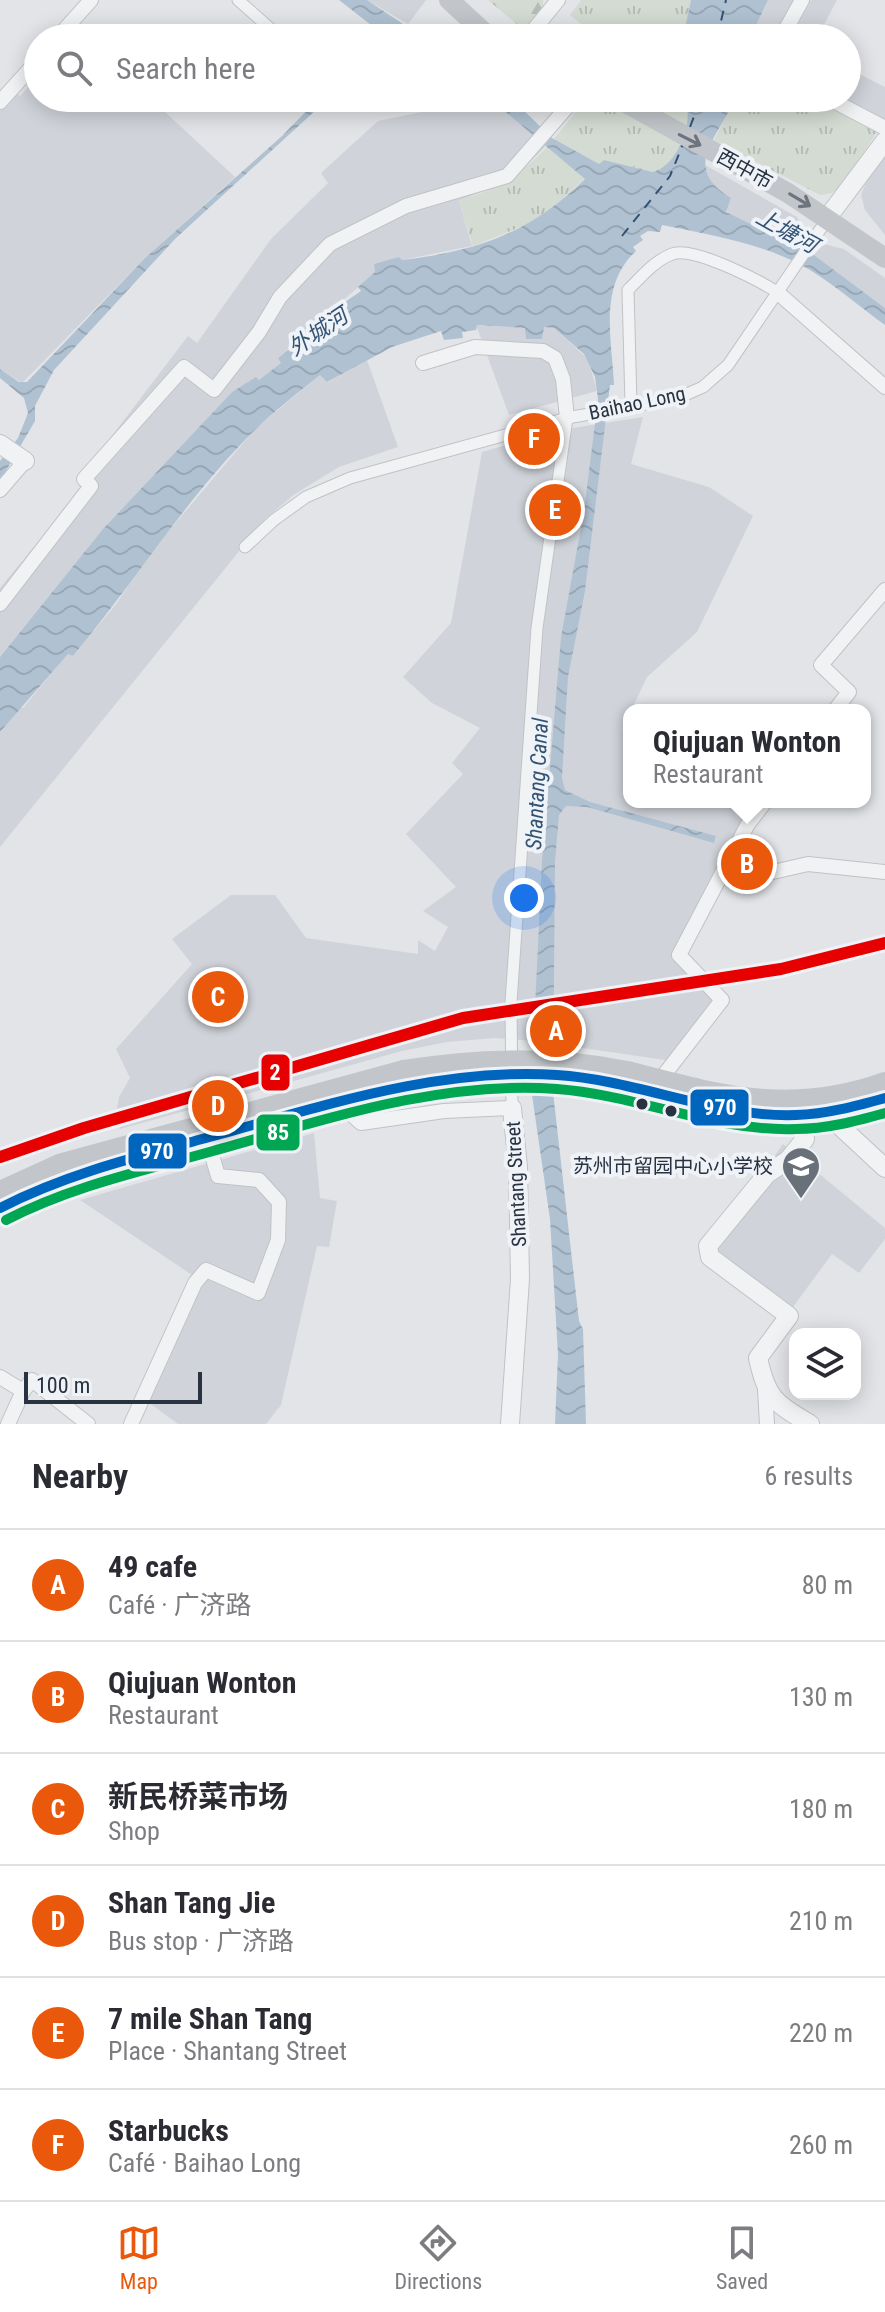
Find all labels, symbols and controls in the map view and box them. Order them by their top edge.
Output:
search box [24,24,861,112]
icon: search [52,46,96,90]
text: Search here [116,51,256,86]
one-way arrow [678,133,702,148]
street label: 西中市 [713,144,777,194]
one-way arrow [788,192,811,208]
water label: 上塘河 [752,204,825,260]
water label: 外城河 [284,301,356,361]
street label: Baihao Long [587,381,687,425]
pin: F [508,409,560,469]
pin: E [529,480,581,540]
popup [623,704,871,808]
water label: Shantang Canal [521,716,553,851]
text: Qiujuan Wonton [653,724,841,759]
text: Restaurant [653,759,763,789]
pin: B [721,834,773,894]
your location [504,878,544,918]
pin: C [192,967,244,1027]
pin: A [530,1001,582,1061]
line badge: 2 [260,1053,291,1092]
text: 2 [269,1060,281,1085]
pin: D [192,1076,244,1136]
line badge: 970 [689,1088,750,1127]
text: 970 [703,1095,737,1120]
unlabelled marker [634,1096,650,1112]
unlabelled marker [663,1103,679,1119]
line badge: 85 [255,1113,301,1152]
text: 85 [267,1120,289,1145]
street label: Shantang Street [501,1120,531,1247]
line badge: 970 [127,1132,188,1170]
text: 970 [140,1139,174,1164]
school or university icon: 苏州市留园中心小学校 [780,1145,822,1200]
place label: 苏州市留园中心小学校 [573,1154,773,1178]
map controls [789,1328,861,1400]
button: layers [789,1328,861,1400]
scale bar [24,1368,202,1404]
text: 100 m [36,1373,90,1398]
text: Nearby [32,1456,128,1496]
text: 6 results [764,1461,853,1491]
text: 49 cafe [108,1549,197,1584]
text: A [50,1570,66,1600]
text: 80 m [802,1570,853,1600]
text: Café · 广济路 [108,1590,252,1620]
text: Qiujuan Wonton [108,1665,297,1700]
text: B [51,1682,65,1712]
text: 130 m [789,1682,853,1712]
text: Restaurant [108,1700,219,1730]
text: 新民桥菜市场 [108,1779,288,1814]
text: C [51,1794,65,1824]
text: 180 m [789,1794,853,1824]
text: Shop [108,1816,160,1846]
text: Shan Tang Jie [108,1885,275,1920]
text: D [51,1906,65,1936]
text: 210 m [789,1906,853,1936]
text: Bus stop · 广济路 [108,1926,294,1956]
text: 7 mile Shan Tang [108,2001,312,2036]
text: E [52,2018,64,2048]
text: 220 m [789,2018,853,2048]
text: Place · Shantang Street [108,2036,347,2066]
text: Starbucks [108,2113,229,2148]
text: F [52,2130,64,2160]
text: 260 m [789,2130,853,2160]
text: Café · Baihao Long [108,2148,301,2178]
tab: Map [117,2221,161,2294]
tab: Directions [394,2221,482,2294]
tab: Saved [716,2221,768,2294]

